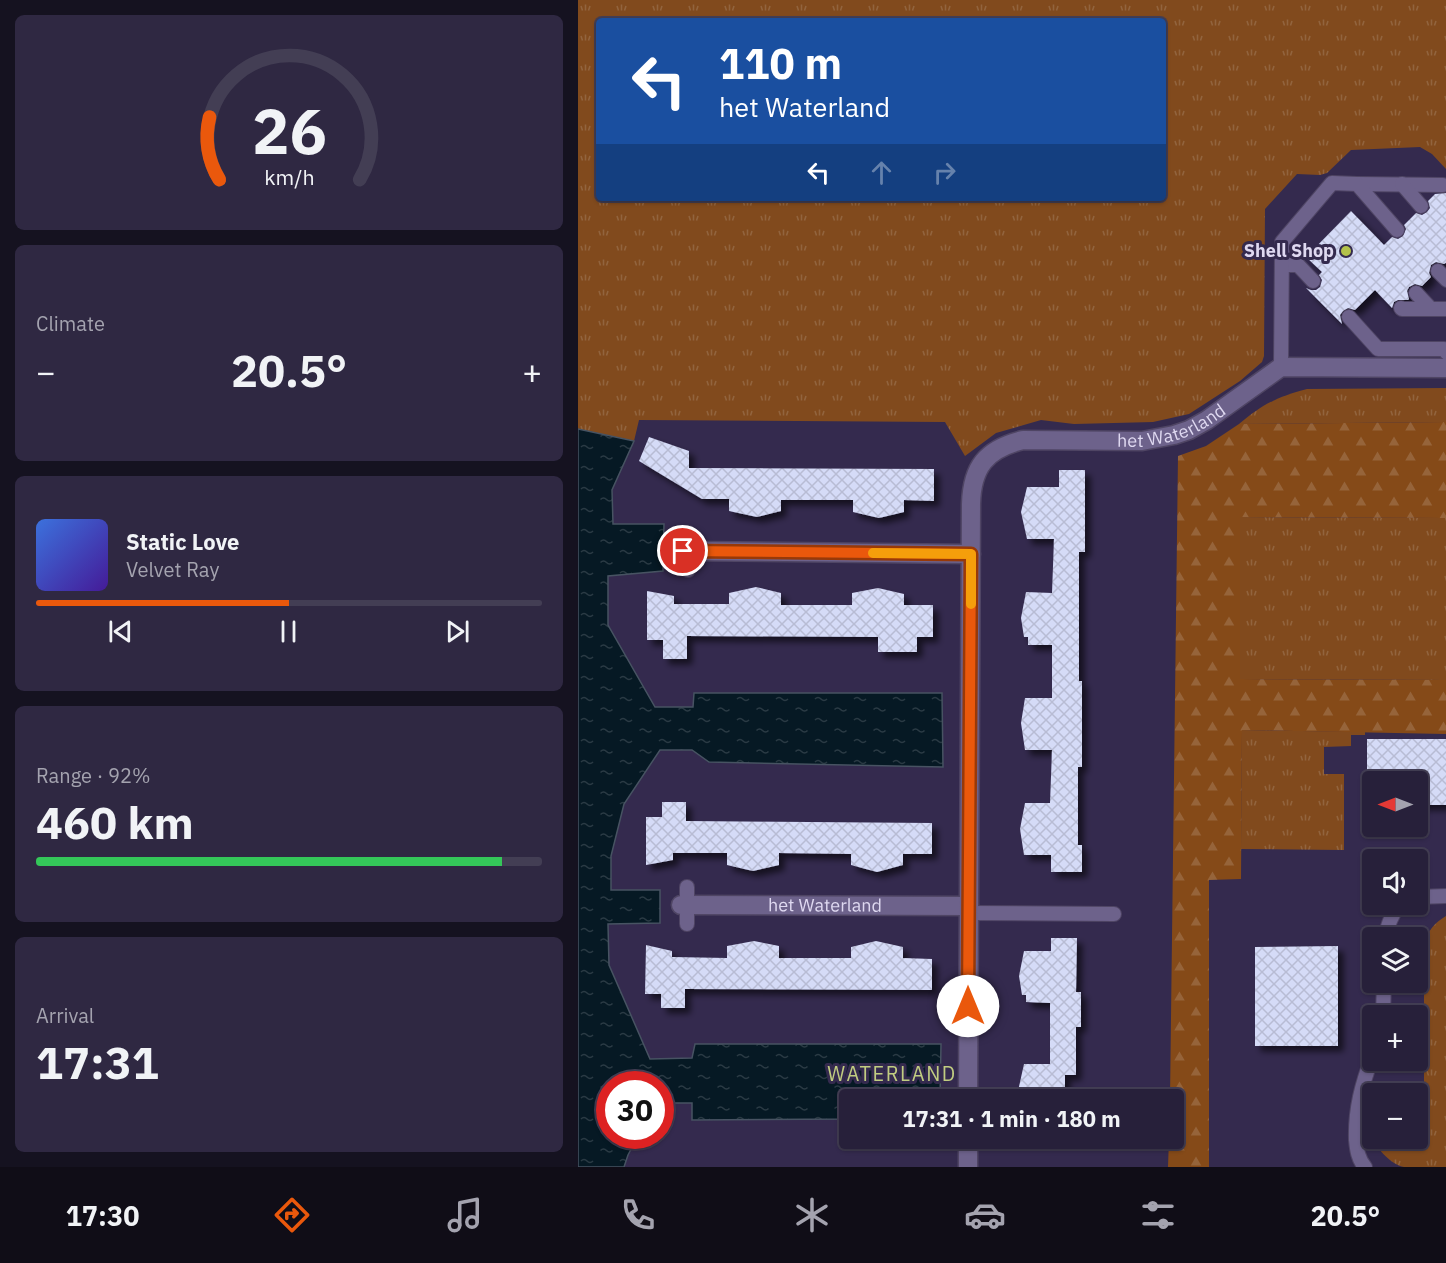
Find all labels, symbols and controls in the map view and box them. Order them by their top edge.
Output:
text: 110 m [719,36,842,91]
icon: left [620,42,698,120]
text: het Waterland [719,89,890,124]
text: 26 [252,90,326,171]
icon: left [802,156,835,189]
icon: ahead [865,156,898,189]
icon: right [928,156,961,189]
text: km/h [264,163,314,191]
place label: Shell Shop [1244,239,1334,262]
marker: Shell Shop [1339,244,1353,258]
text: Climate [36,310,105,337]
text: 20.5° [231,341,347,399]
text: − [36,350,56,393]
text: + [522,350,542,393]
street label: het Waterland [1117,398,1230,452]
pin [657,525,708,576]
text: Static Love [126,527,239,556]
icon: arrive [666,534,699,567]
text: Velvet Ray [126,556,219,583]
icon: previous [104,615,137,648]
icon: pause [272,615,305,648]
icon: next [441,615,474,648]
text: Range · 92% [36,762,151,789]
north arrow [1362,771,1428,837]
map controls [1362,771,1428,1149]
text: 460 km [36,793,194,851]
button: sound [1362,849,1428,915]
street label: het Waterland [768,893,882,917]
button: layers [1362,927,1428,993]
position arrow [936,974,1000,1038]
text: Arrival [36,1002,94,1029]
button: + [1362,1005,1428,1071]
text: 17:31 [36,1033,159,1091]
district label: WATERLAND [827,1060,957,1087]
speed limit sign: 30 [596,1071,674,1149]
button: − [1362,1083,1428,1149]
text: 17:31 · 1 min · 180 m [902,1104,1121,1133]
icon: directions [271,1194,313,1236]
icon: music [444,1194,486,1236]
icon: phone [617,1194,659,1236]
icon: climate [791,1194,833,1236]
icon: car [964,1194,1006,1236]
icon: filters [1137,1194,1179,1236]
text: 17:30 [66,1198,139,1233]
text: 20.5° [1311,1198,1380,1233]

